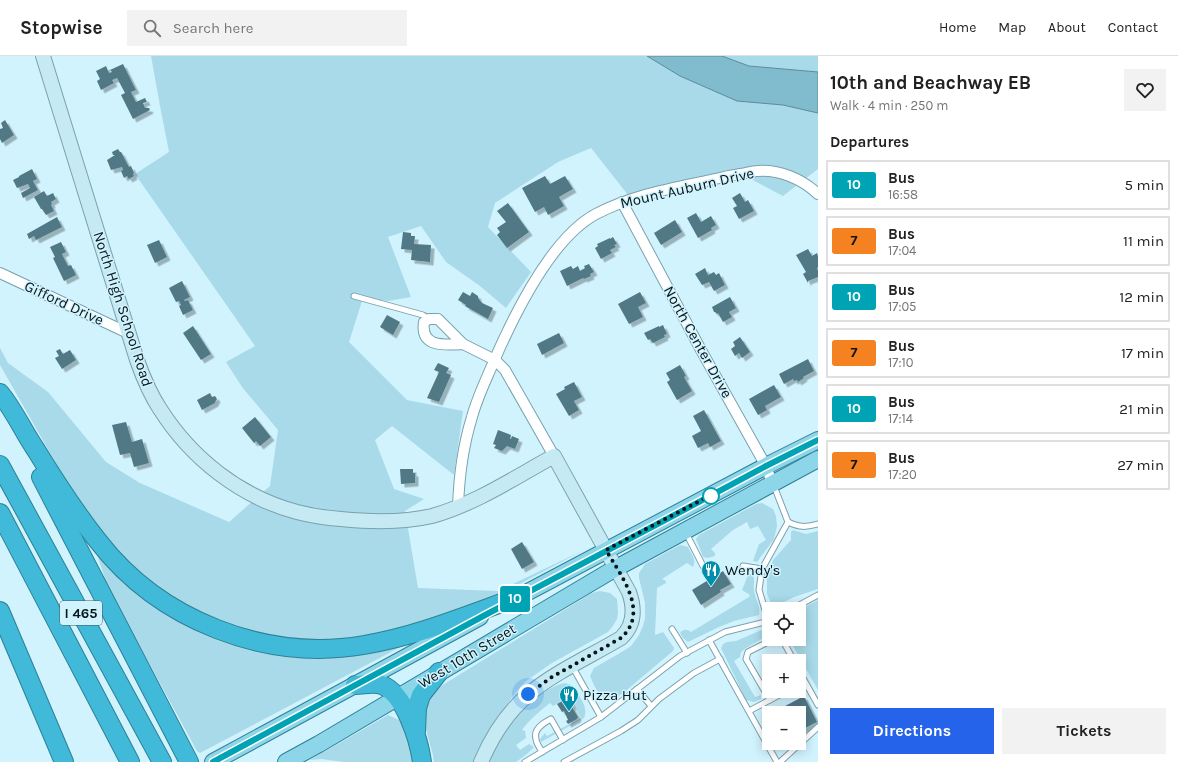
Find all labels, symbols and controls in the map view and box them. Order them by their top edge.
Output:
search box [127,10,407,46]
text: Stopwise [20,17,103,39]
icon: search [141,17,163,39]
text: Search here [173,19,253,37]
text: Home [939,19,976,36]
text: Map [998,19,1026,36]
text: About [1048,19,1086,36]
text: Contact [1108,19,1158,36]
button: heart [1124,69,1166,111]
text: 10th and Beachway EB [830,72,1031,94]
text: Walk · 4 min · 250 m [830,98,948,113]
text: Departures [830,133,909,151]
street label: Mount Auburn Drive [618,164,756,212]
text: Bus [888,169,915,187]
text: 10 [847,176,861,193]
text: 5 min [1124,176,1164,194]
text: 16:58 [888,187,918,202]
text: Bus [888,225,915,243]
street label: North High School Road [89,229,157,389]
text: 7 [851,232,857,249]
text: 11 min [1123,232,1164,250]
text: 17:04 [888,243,916,258]
street label: Gifford Drive [21,277,107,329]
text: Bus [888,281,915,299]
street label: North Center Drive [660,283,736,401]
text: 10 [847,288,861,305]
text: 12 min [1119,288,1164,306]
text: 17:05 [888,299,916,314]
text: Bus [888,337,915,355]
text: 7 [851,344,857,361]
text: 17 min [1121,344,1164,362]
text: 17:10 [888,355,913,370]
text: Bus [888,393,915,411]
text: 10 [847,400,861,417]
text: 21 min [1119,400,1164,418]
text: 17:14 [888,411,913,426]
text: Bus [888,449,915,467]
text: 7 [851,456,857,473]
text: 27 min [1117,456,1164,474]
text: 17:20 [888,467,917,482]
unlabelled marker [702,487,720,505]
restaurant icon: Wendy's [700,559,722,587]
place label: Wendy's [725,561,780,579]
line badge: 10 [497,586,533,612]
text: 10 [508,590,522,607]
road number: I 465 [60,601,102,625]
map controls [762,602,806,750]
button: locate [762,602,806,646]
street label: West 10th Street [415,620,520,692]
button: + [762,654,806,698]
your location [518,684,538,704]
restaurant icon: Pizza Hut [558,684,580,712]
place label: Pizza Hut [583,686,647,704]
button: − [762,706,806,750]
button: Directions [830,708,994,754]
button: Tickets [1002,708,1166,754]

